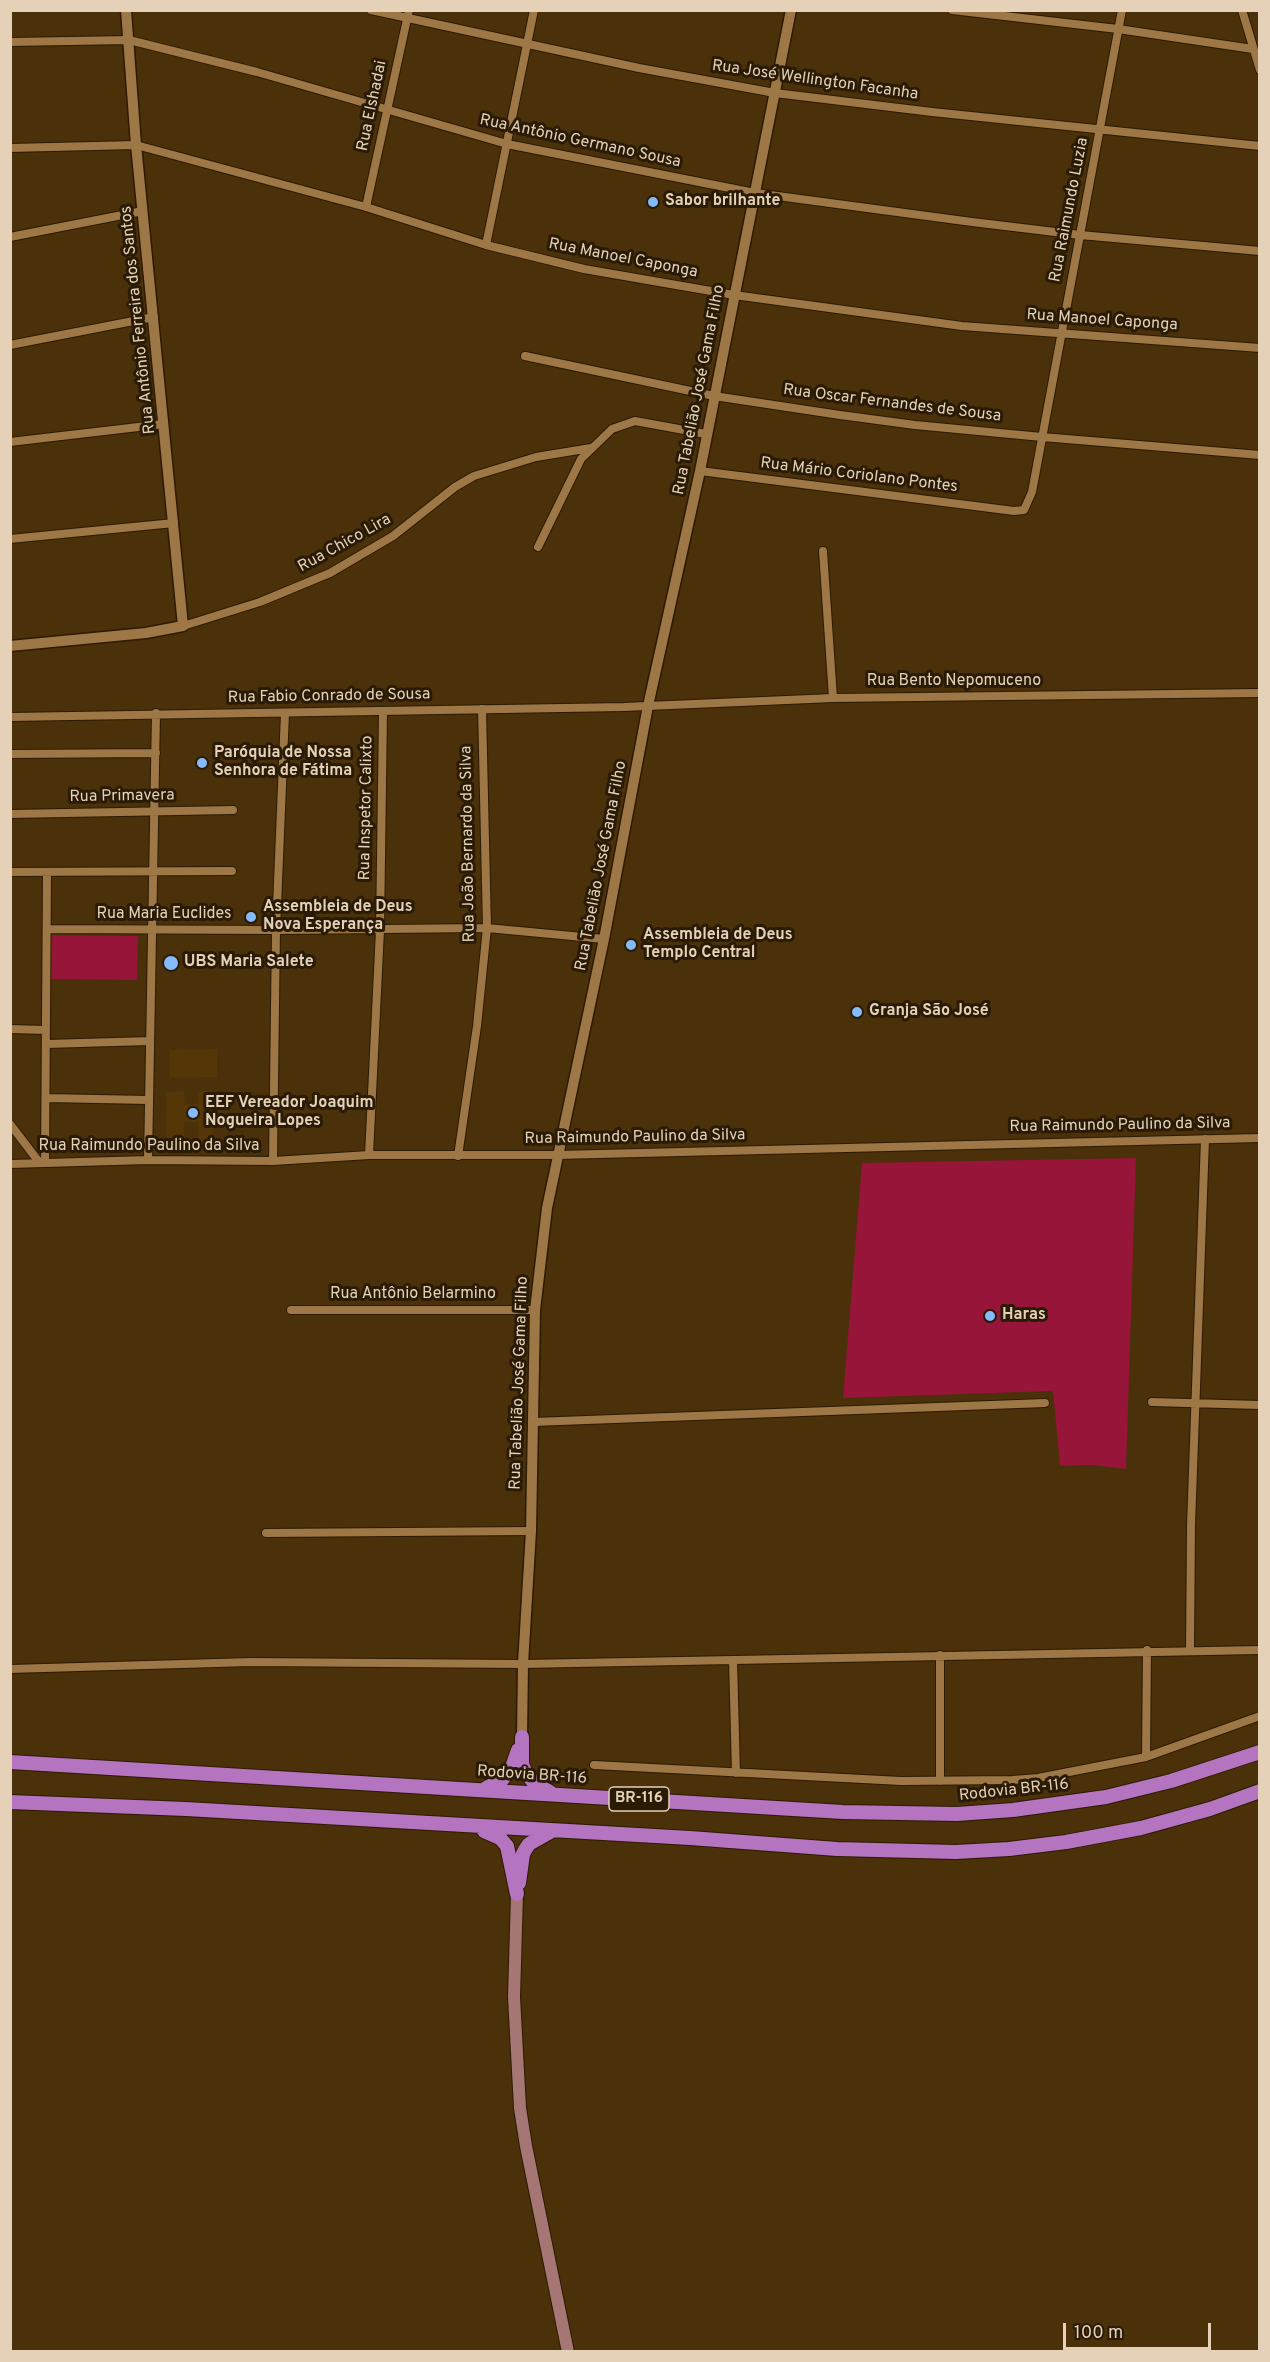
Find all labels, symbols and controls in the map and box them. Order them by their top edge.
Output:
street label: Rua José Wellington Facanha [711,57,919,105]
street label: Rua Elshadai [354,59,392,153]
street label: Rua Antônio Germano Sousa [478,111,682,173]
street label: Rua Raimundo Luzia [1047,136,1093,284]
place label: Sabor brilhante [665,192,780,212]
marker: Sabor brilhante [646,195,660,209]
street label: Rua Antônio Ferreira dos Santos [117,205,161,435]
street label: Rua Manoel Caponga [547,235,699,283]
street label: Rua Tabelião José Gama Filho [670,283,730,497]
street label: Rua Manoel Caponga [1026,306,1178,336]
street label: Rua Oscar Fernandes de Sousa [782,381,1002,427]
street label: Rua Mário Coriolano Pontes [759,454,959,498]
street label: Rua Chico Lira [295,511,395,577]
street label: Rua Bento Nepomuceno [867,672,1041,692]
street label: Rua Fabio Conrado de Sousa [228,686,430,708]
street label: Rua Inspetor Calixto [356,735,378,881]
place label: Paróquia de Nossa Senhora de Fátima [214,744,352,782]
street label: Rua João Bernardo da Silva [458,746,480,942]
marker: Paróquia de Nossa Senhora de Fátima [195,756,209,770]
street label: Rua Tabelião José Gama Filho [572,759,632,973]
street label: Rua Primavera [69,786,175,808]
place label: Assembleia de Deus Nova Esperança [263,898,413,936]
street label: Rua Maria Euclides [97,905,231,925]
marker: Assembleia de Deus Nova Esperança [244,910,258,924]
place label: Assembleia de Deus Templo Central [643,926,793,964]
marker: Assembleia de Deus Templo Central [624,938,638,952]
place label: UBS Maria Salete [184,953,314,973]
marker: UBS Maria Salete [162,954,180,972]
place label: Granja São José [869,1002,989,1022]
marker: Granja São José [850,1005,864,1019]
place label: EEF Vereador Joaquim Nogueira Lopes [205,1094,374,1132]
marker: EEF Vereador Joaquim Nogueira Lopes [186,1106,200,1120]
street label: Rua Raimundo Paulino da Silva [1009,1114,1231,1138]
street label: Rua Raimundo Paulino da Silva [524,1126,746,1150]
street label: Rua Raimundo Paulino da Silva [39,1137,259,1157]
street label: Rua Tabelião José Gama Filho [507,1276,533,1490]
street label: Rua Antônio Belarmino [330,1285,496,1305]
place label: Haras [1002,1306,1046,1326]
marker: Haras [983,1309,997,1323]
street label: Rodovia BR-116 [476,1763,588,1789]
street label: Rodovia BR-116 [958,1776,1070,1806]
road number: BR-116 [609,1787,669,1811]
scale bar [1066,2311,1214,2349]
text: 100 m [1074,2322,1123,2345]

